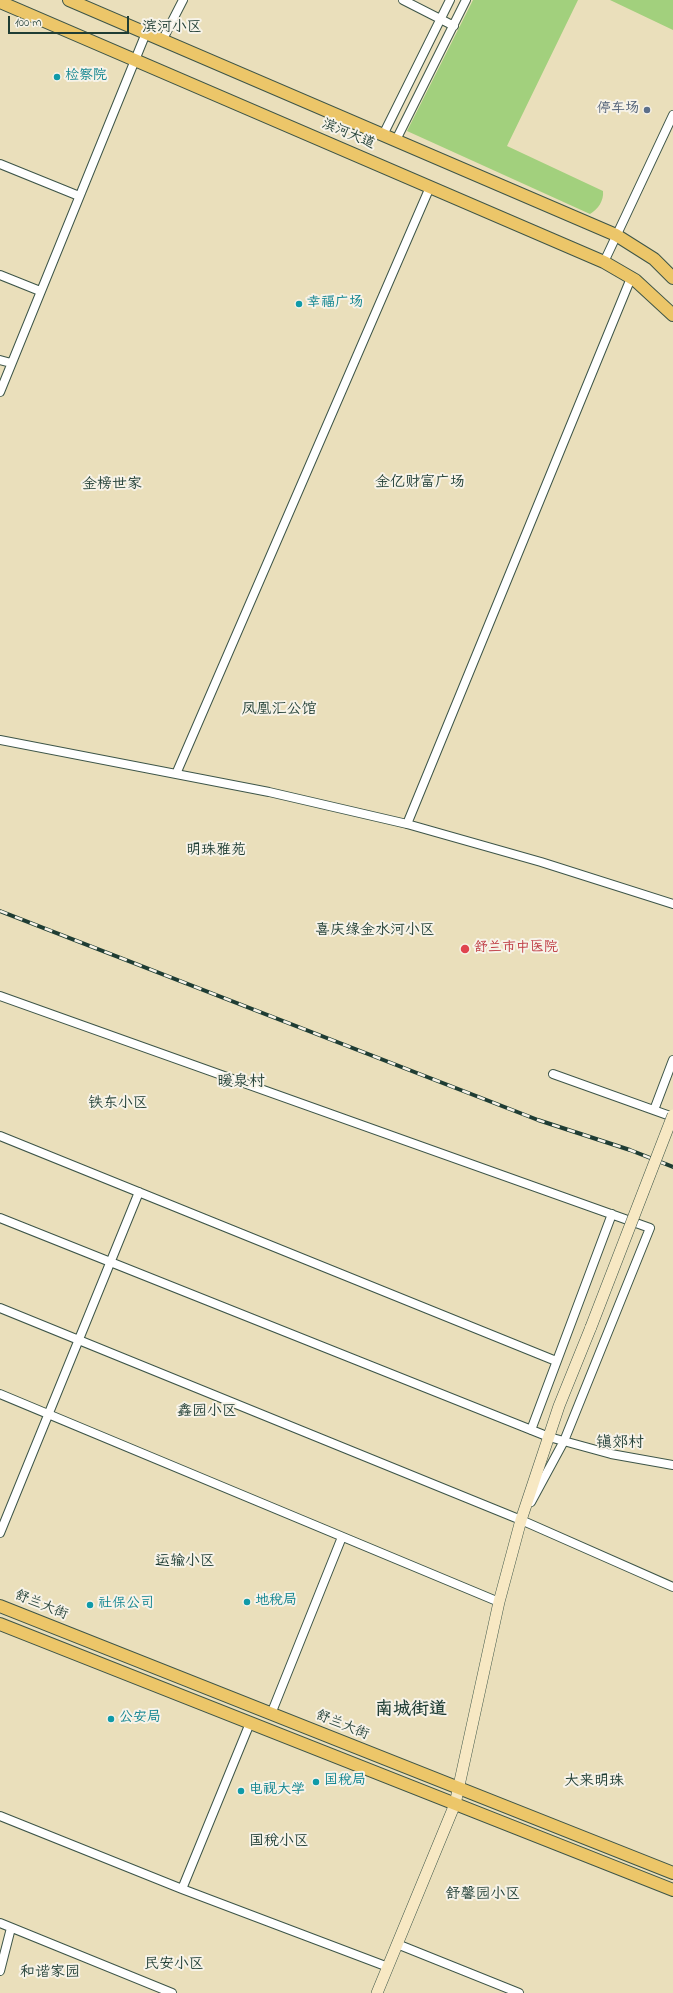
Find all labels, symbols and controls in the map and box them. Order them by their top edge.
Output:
scale bar [10,8,131,34]
text: 100 m [15,14,42,32]
district label: 滨河小区 [142,20,202,38]
place label: 检察院 [65,69,107,85]
marker: 检察院 [52,72,62,82]
place label: 停车场 [597,102,639,118]
marker: 停车场 [642,105,652,115]
street label: 滨河大道 [319,116,377,154]
place label: 幸福广场 [307,296,363,312]
marker: 幸福广场 [294,299,304,309]
district label: 金亿财富广场 [375,475,465,493]
district label: 金榜世家 [82,477,142,495]
district label: 凤凰汇公馆 [242,702,316,720]
district label: 明珠雅苑 [186,843,246,861]
district label: 喜庆缘金水河小区 [315,923,435,941]
place label: 舒兰市中医院 [474,941,558,957]
marker: 舒兰市中医院 [459,943,471,955]
district label: 暖泉村 [217,1073,265,1093]
district label: 铁东小区 [88,1096,148,1114]
district label: 鑫园小区 [177,1404,237,1422]
district label: 镇郊村 [596,1434,644,1454]
district label: 运输小区 [155,1554,215,1572]
street label: 舒兰大街 [12,1588,70,1624]
place label: 地税局 [255,1594,297,1610]
place label: 社保公司 [98,1597,154,1613]
marker: 地税局 [242,1597,252,1607]
marker: 社保公司 [85,1600,95,1610]
district label: 南城街道 [375,1700,447,1722]
street label: 舒兰大街 [313,1708,371,1744]
place label: 公安局 [119,1711,161,1727]
marker: 公安局 [106,1714,116,1724]
place label: 国税局 [324,1774,366,1790]
district label: 大来明珠 [564,1774,624,1792]
marker: 国税局 [311,1777,321,1787]
place label: 电视大学 [249,1783,305,1799]
marker: 电视大学 [236,1786,246,1796]
district label: 国税小区 [249,1834,309,1852]
district label: 舒馨园小区 [446,1887,520,1905]
district label: 民安小区 [144,1957,204,1975]
district label: 和谐家园 [20,1965,80,1983]

